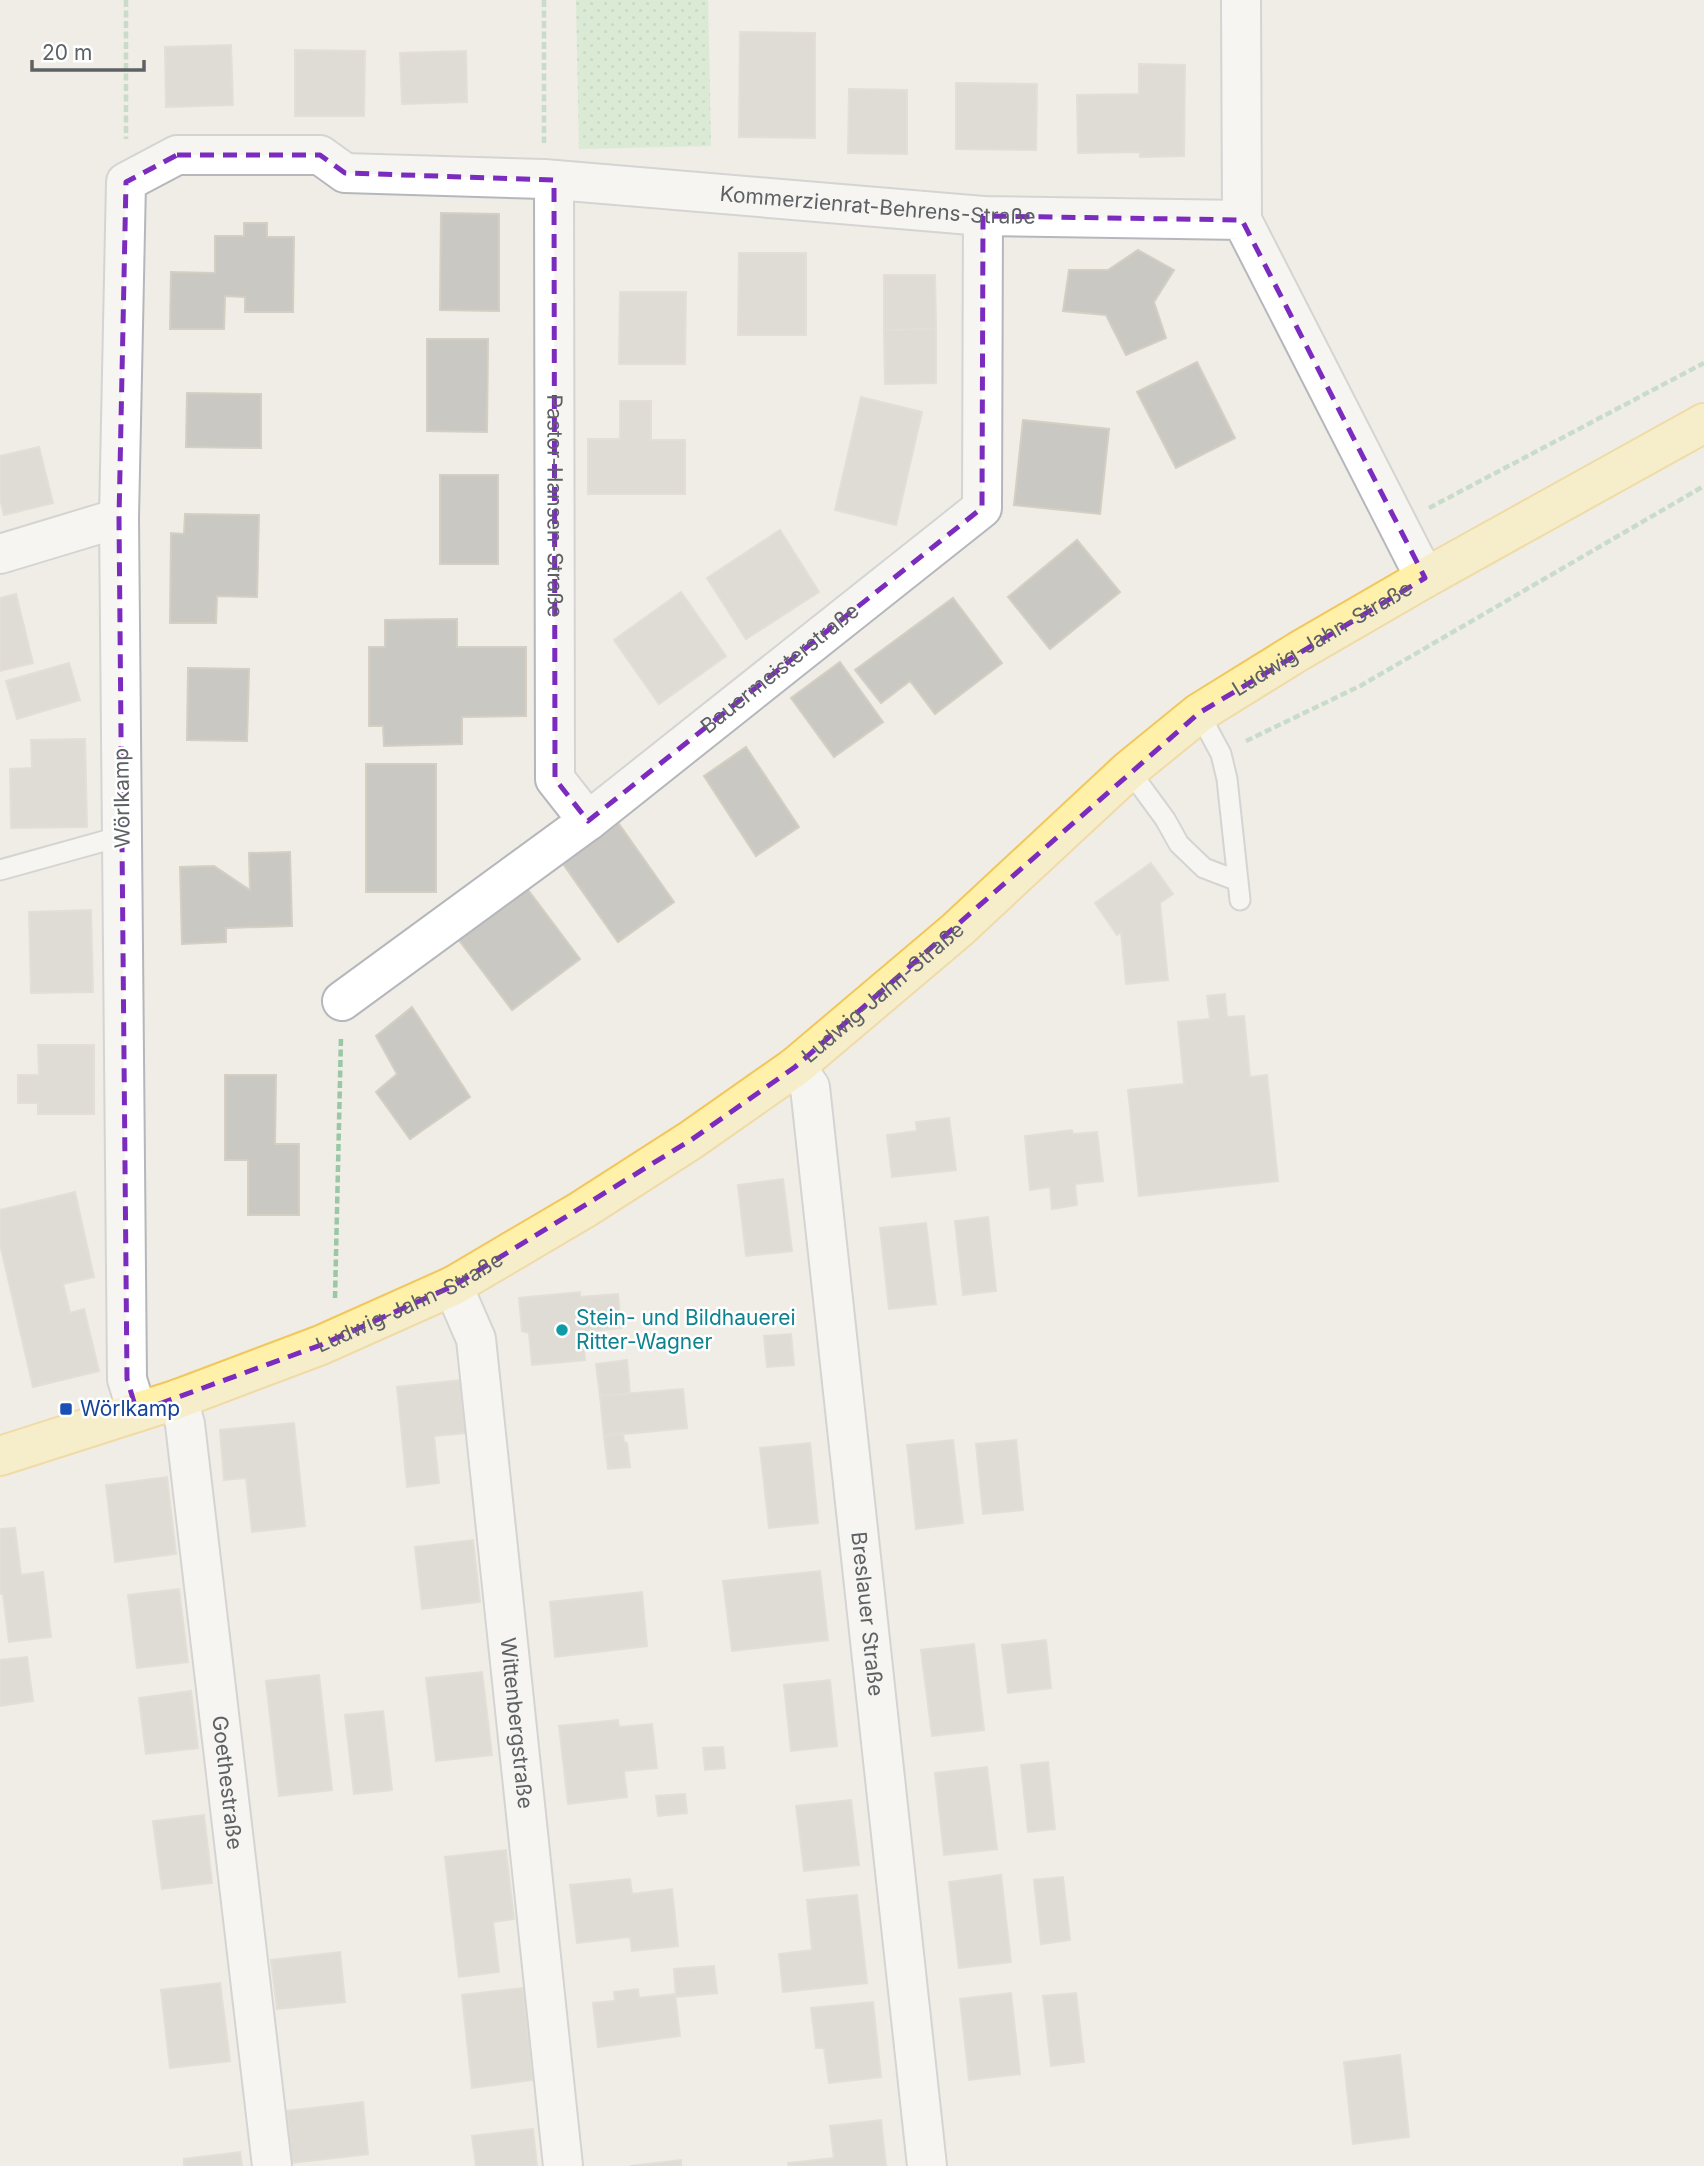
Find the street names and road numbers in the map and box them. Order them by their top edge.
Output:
street label: Kommerzienrat-Behrens-Straße [719,181,1036,229]
street label: Pastor-Hansen-Straße [542,395,568,617]
street label: Ludwig-Jahn-Straße [1228,575,1416,701]
street label: Bauermeisterstraße [696,598,864,739]
street label: Wörlkamp [108,748,135,848]
street label: Ludwig-Jahn-Straße [797,917,969,1068]
street label: Ludwig-Jahn-Straße [312,1246,507,1358]
street label: Breslauer Straße [846,1530,889,1697]
street label: Wittenbergstraße [495,1636,538,1810]
street label: Goethestraße [207,1714,248,1851]

